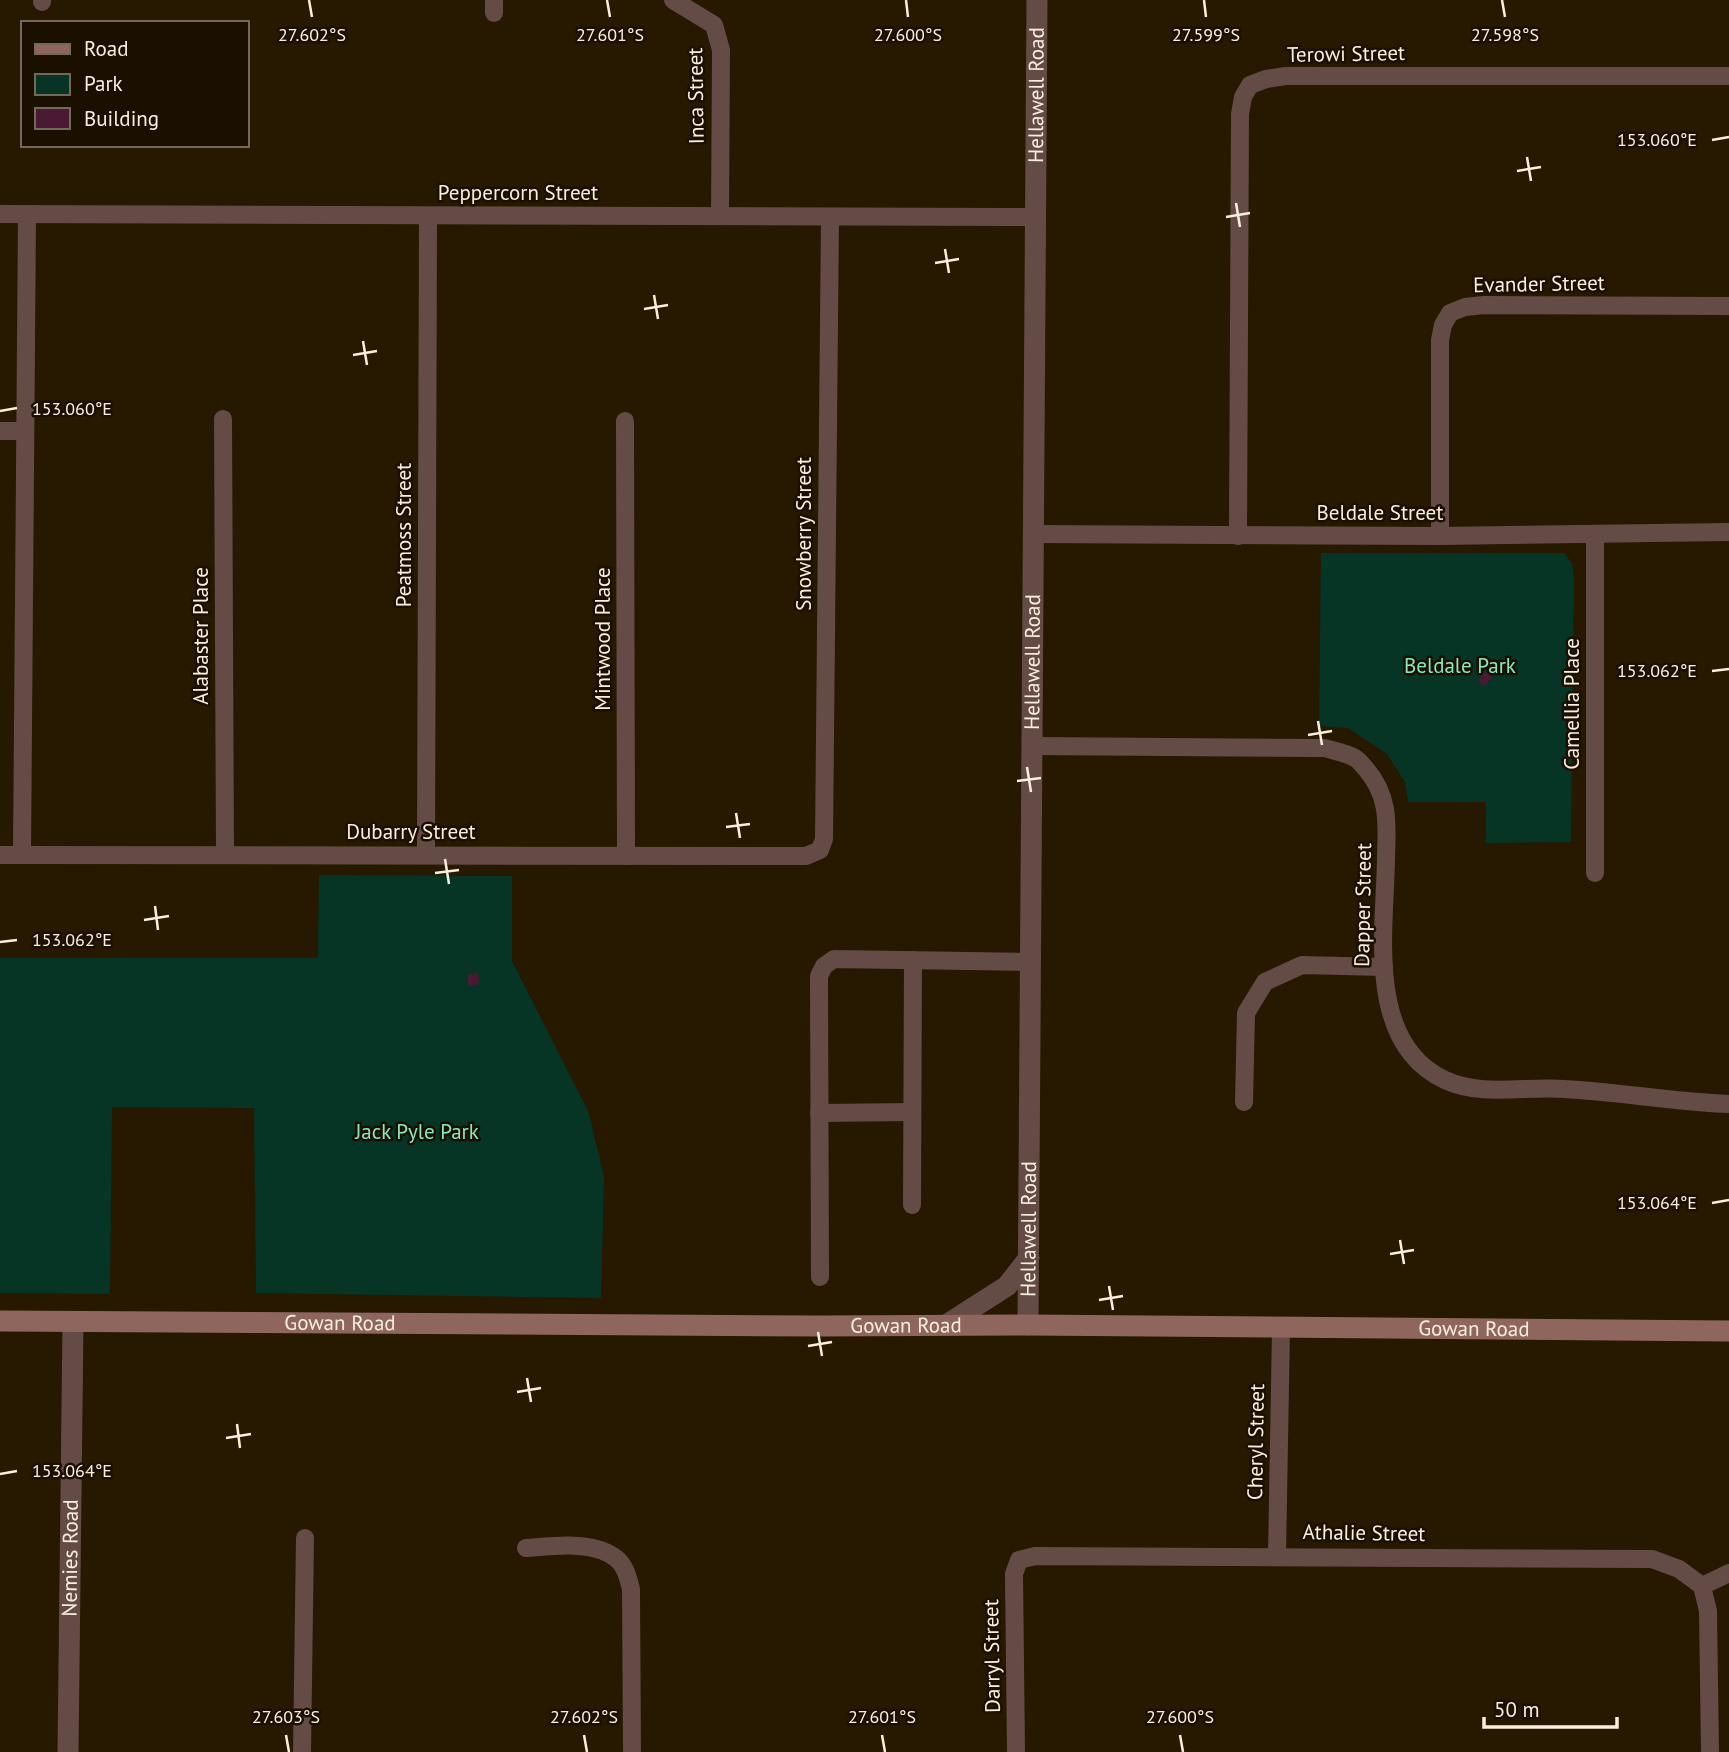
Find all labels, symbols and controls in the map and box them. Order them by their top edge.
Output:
legend [21,21,248,147]
text: 27.602°S [278,23,346,46]
text: 27.601°S [576,23,644,46]
text: 27.600°S [874,23,942,46]
text: 27.599°S [1172,23,1240,46]
text: 27.598°S [1471,23,1539,46]
street label: Hellawell Road [1022,27,1050,163]
text: Road [84,35,128,62]
street label: Terowi Street [1287,39,1405,68]
street label: Inca Street [681,47,710,145]
text: Park [84,70,123,97]
text: Building [84,105,159,132]
text: 153.060°E [1617,128,1697,151]
street label: Peppercorn Street [438,179,598,206]
street label: Evander Street [1473,269,1605,298]
text: 153.060°E [32,397,112,420]
street label: Snowberry Street [790,457,817,611]
street label: Peatmoss Street [390,463,417,607]
street label: Beldale Street [1317,499,1443,526]
street label: Alabaster Place [187,567,214,705]
street label: Mintwood Place [589,567,616,711]
street label: Hellawell Road [1018,594,1046,730]
street label: Camellia Place [1558,638,1585,770]
park label: Beldale Park [1404,652,1516,679]
text: 153.062°E [1617,659,1697,682]
street label: Dubarry Street [346,818,476,845]
street label: Dapper Street [1348,843,1377,967]
text: 153.062°E [32,928,112,951]
park label: Jack Pyle Park [354,1118,479,1145]
street label: Hellawell Road [1014,1161,1042,1297]
text: 153.064°E [1617,1191,1697,1214]
street label: Gowan Road [284,1309,396,1336]
street label: Gowan Road [850,1311,962,1339]
street label: Gowan Road [1418,1314,1530,1342]
street label: Cheryl Street [1241,1384,1270,1500]
text: 153.064°E [32,1459,112,1482]
street label: Nemies Road [56,1499,84,1617]
street label: Athalie Street [1302,1518,1426,1547]
street label: Darryl Street [977,1599,1006,1713]
scale bar [1484,1686,1617,1730]
text: 50 m [1494,1696,1540,1723]
text: 27.603°S [252,1705,320,1728]
text: 27.602°S [550,1705,618,1728]
text: 27.601°S [848,1705,916,1728]
text: 27.600°S [1146,1705,1214,1728]

